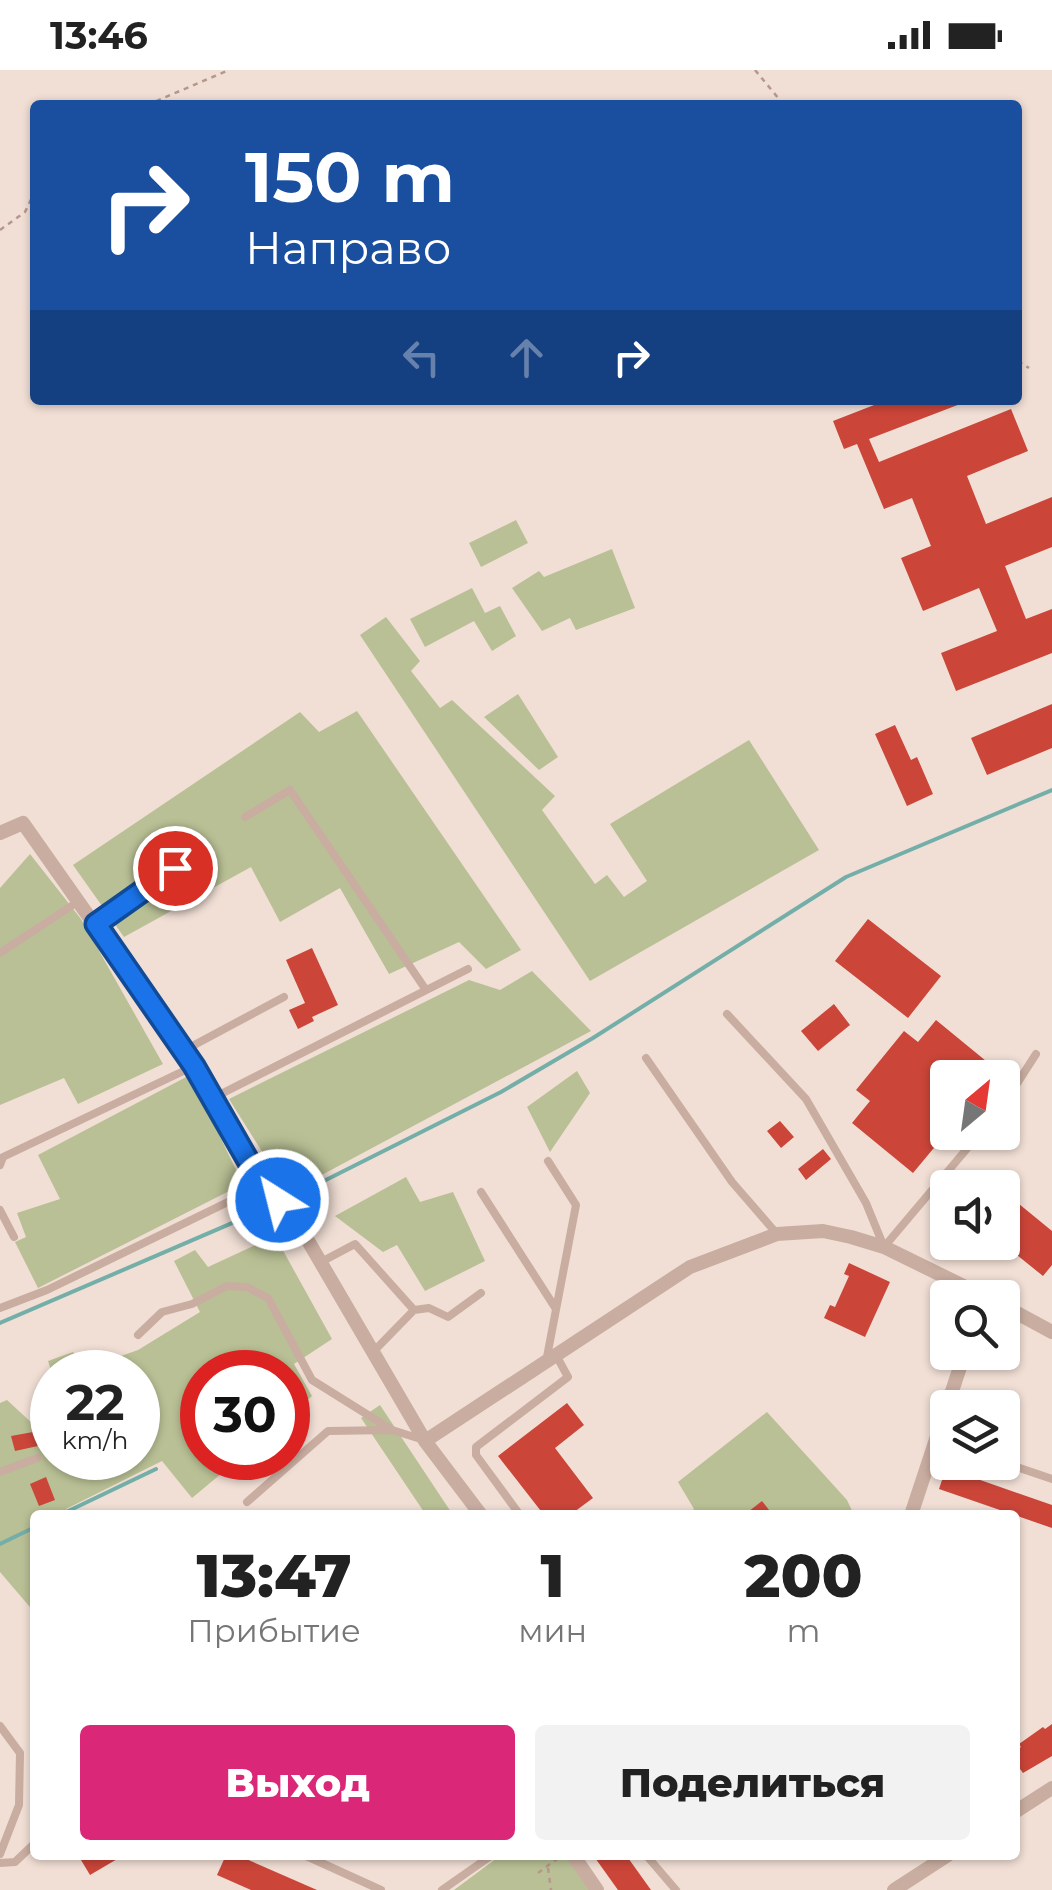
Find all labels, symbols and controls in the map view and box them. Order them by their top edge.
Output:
text: 13:46 [50,12,148,59]
text: 150 m [245,134,455,220]
icon: right [80,140,210,270]
text: Направо [245,220,451,275]
icon: left [394,330,449,385]
icon: ahead [499,330,554,385]
icon: right [604,330,659,385]
pin [133,826,218,911]
icon: arrive [148,841,203,896]
north arrow [930,1060,1020,1150]
map controls [930,1060,1020,1480]
position arrow [226,1148,330,1252]
button: sound [930,1170,1020,1260]
button: search [930,1280,1020,1370]
speed limit sign: 30 [180,1350,310,1480]
text: 22 [66,1372,125,1433]
button: layers [930,1390,1020,1480]
text: km/h [62,1425,128,1455]
text: 13:47 [197,1539,352,1612]
text: 1 [541,1539,565,1612]
text: 200 [745,1539,863,1612]
text: Прибытие [187,1611,361,1650]
text: мин [518,1611,587,1650]
text: m [787,1611,821,1650]
button: Выход [80,1725,515,1840]
button: Поделиться [535,1725,970,1840]

